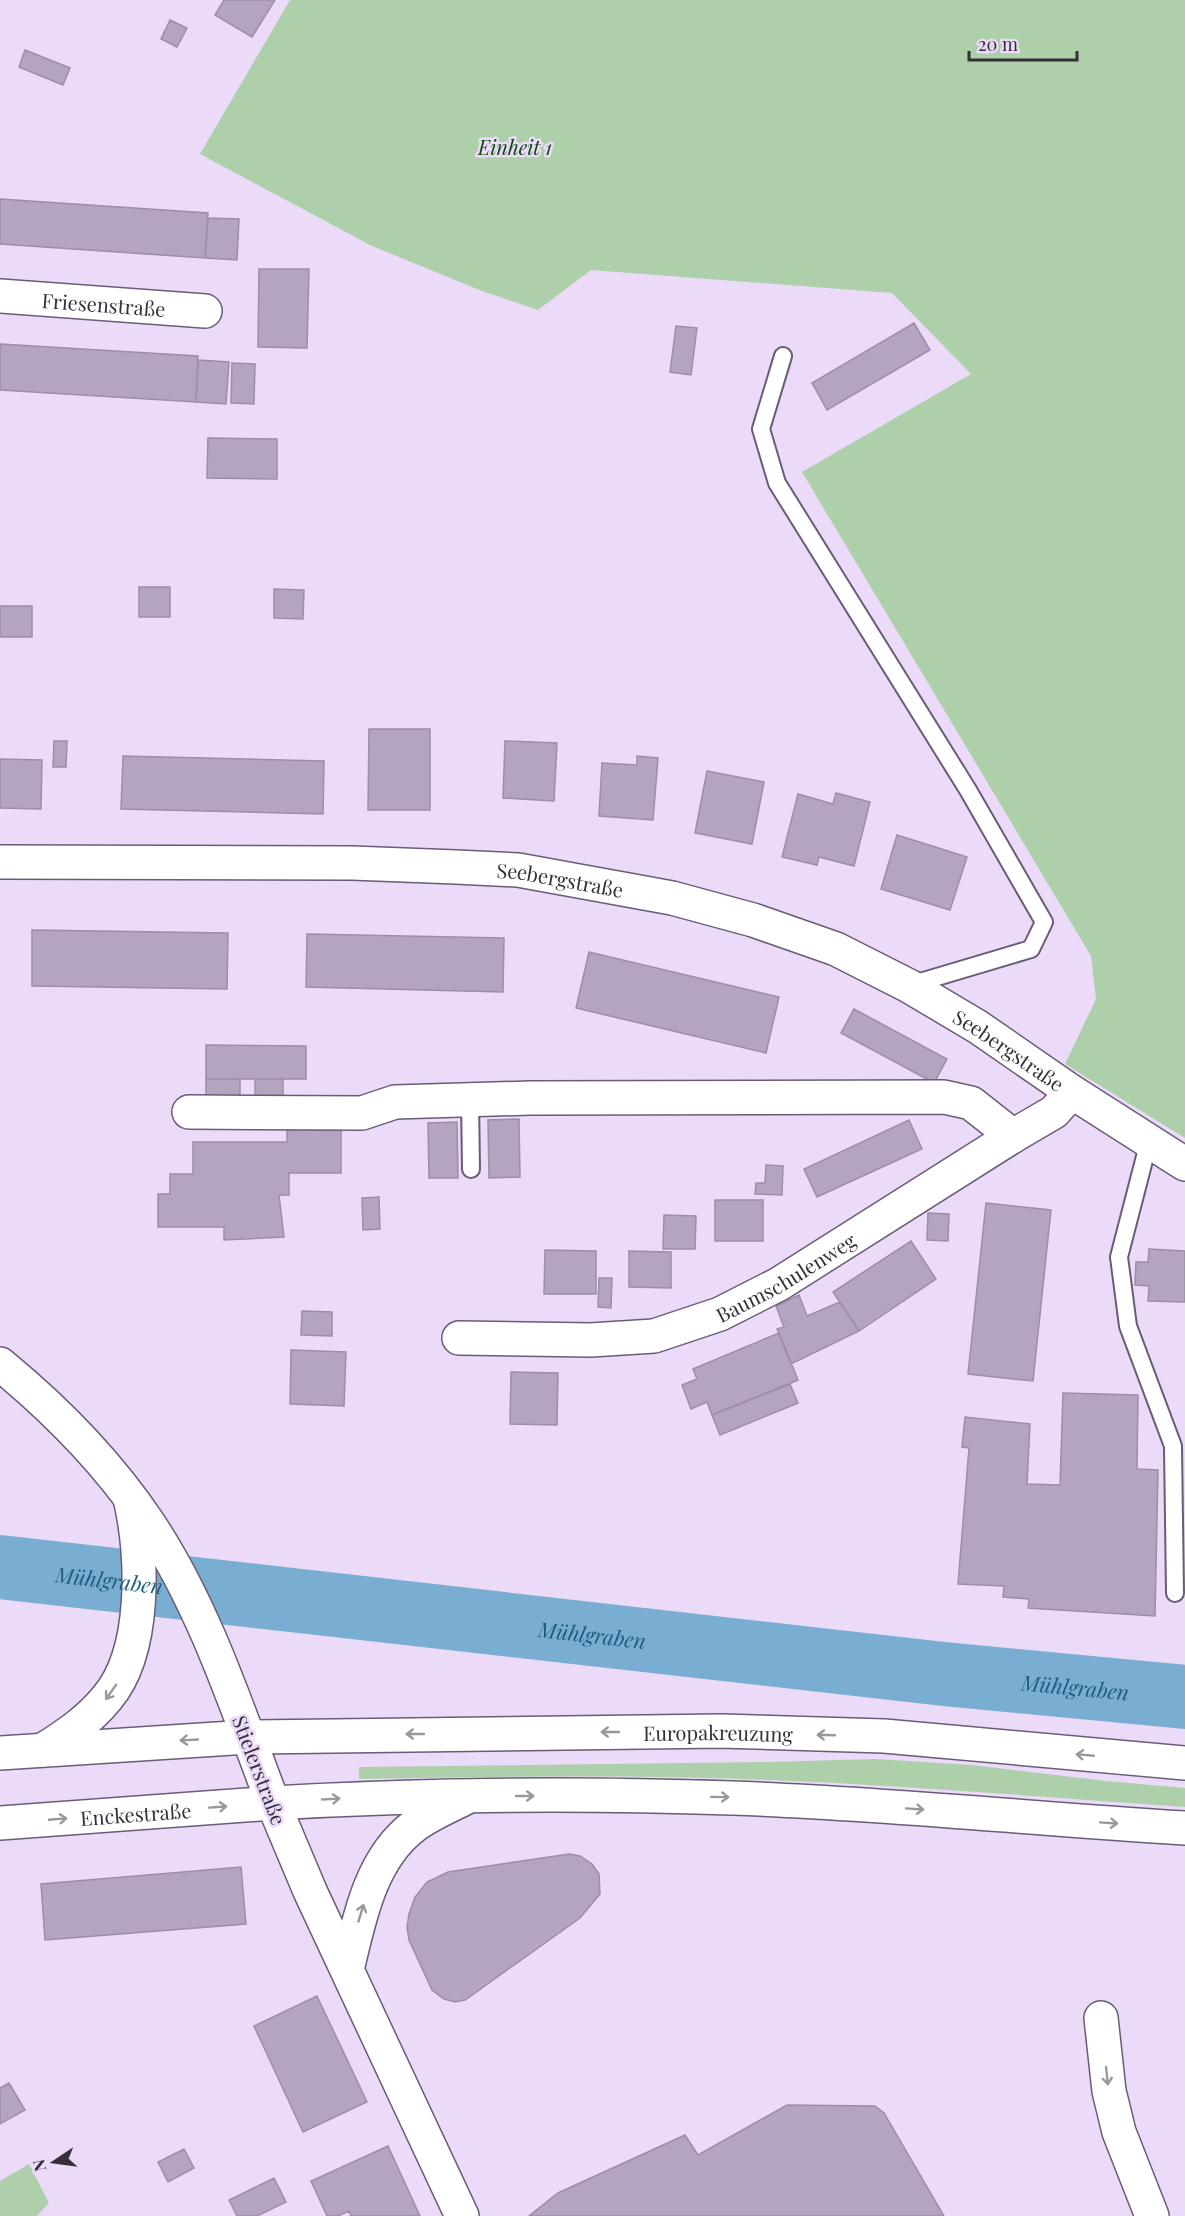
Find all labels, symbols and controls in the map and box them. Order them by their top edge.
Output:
scale bar [969,24,1077,62]
text: 20 m [978,32,1018,56]
park label: Einheit 1 [477,133,552,160]
street label: Friesenstraße [41,286,167,322]
street label: Seebergstraße [496,855,626,902]
street label: Seebergstraße [949,1002,1070,1096]
street label: Baumschulenweg [711,1225,861,1328]
water label: Mühlgraben [53,1559,164,1599]
water label: Mühlgraben [536,1614,647,1654]
water label: Mühlgraben [1019,1667,1130,1706]
one-way arrow [105,1683,117,1700]
street label: Stielerstraße [227,1711,293,1829]
street label: Europakreuzung [643,1717,794,1747]
one-way arrow [600,1726,620,1738]
one-way arrow [405,1728,425,1740]
one-way arrow [816,1729,836,1740]
one-way arrow [180,1735,200,1746]
one-way arrow [1075,1749,1095,1760]
one-way arrow [515,1790,535,1802]
one-way arrow [710,1792,730,1803]
one-way arrow [321,1794,341,1805]
street label: Enckestraße [79,1796,192,1831]
one-way arrow [207,1801,227,1812]
one-way arrow [904,1804,924,1815]
one-way arrow [48,1813,68,1824]
one-way arrow [1099,1818,1119,1829]
one-way arrow [356,1904,367,1923]
one-way arrow [1102,2066,1113,2086]
north arrow [24,2132,84,2192]
text: N [27,2157,50,2173]

